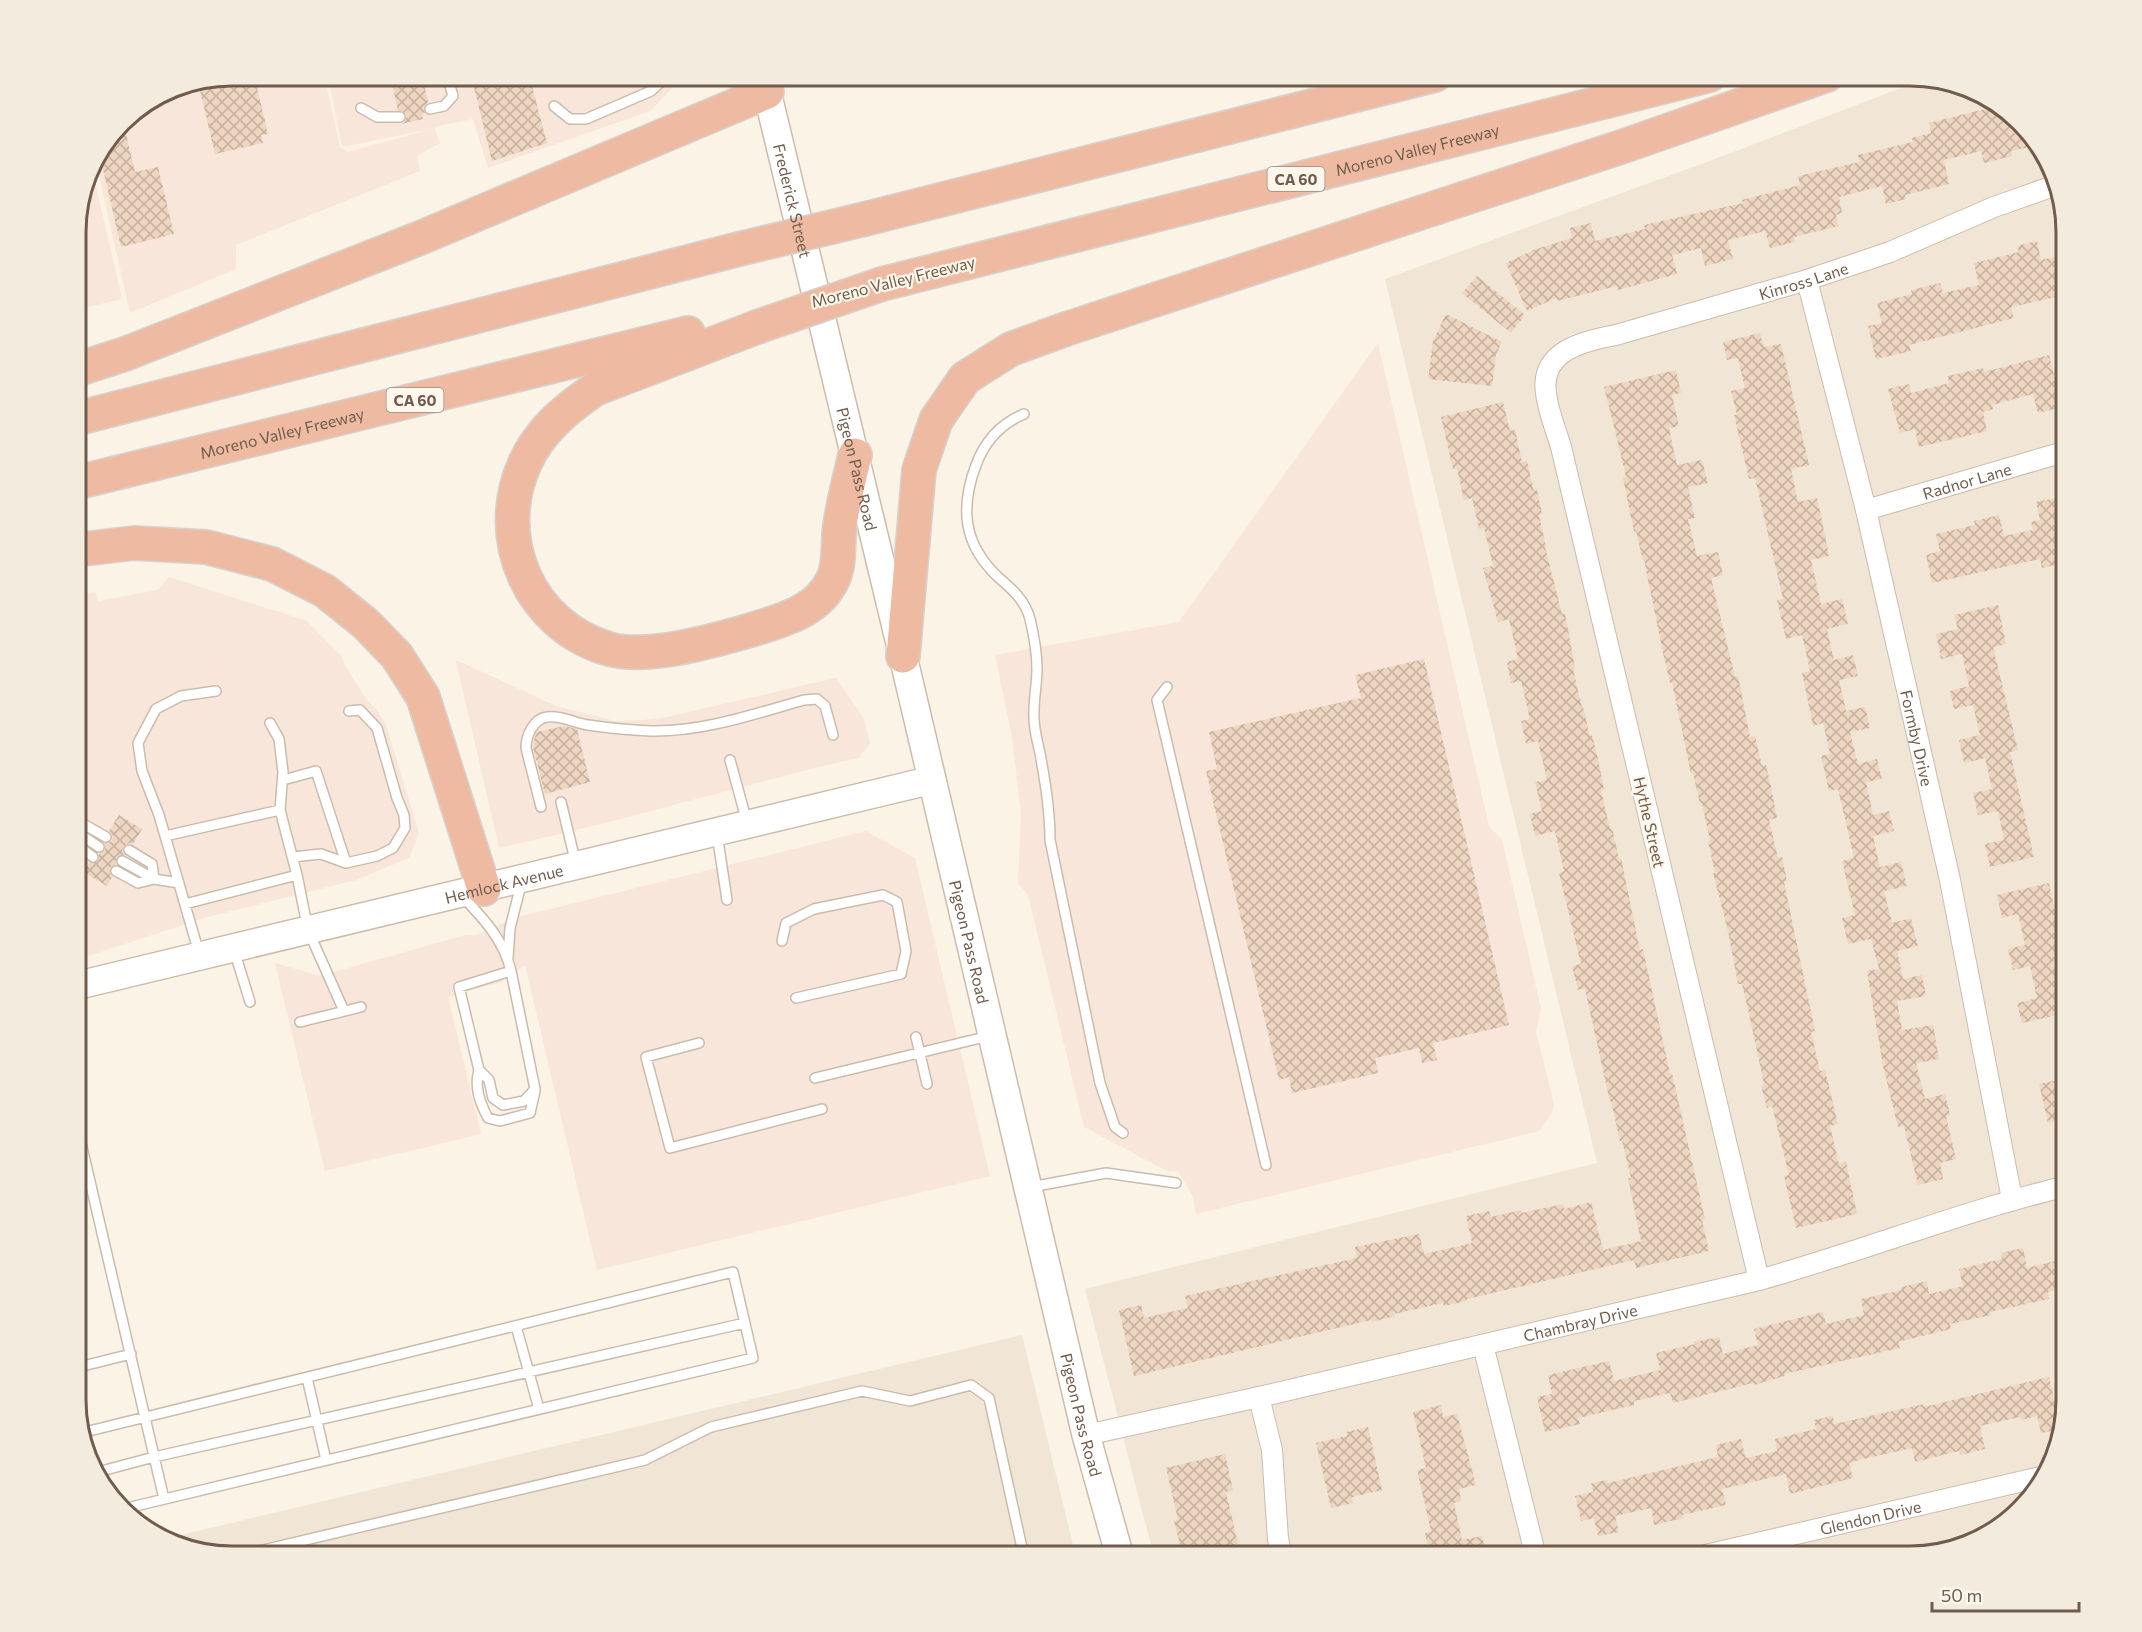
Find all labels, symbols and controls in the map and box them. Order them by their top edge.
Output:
street label: Moreno Valley Freeway [1333,119,1501,179]
street label: Frederick Street [770,141,816,260]
road number: CA 60 [1268,167,1324,191]
street label: Moreno Valley Freeway [809,251,977,311]
street label: Kinross Lane [1756,257,1850,303]
road number: CA 60 [386,388,444,412]
street label: Moreno Valley Freeway [198,403,366,462]
street label: Pigeon Pass Road [834,405,882,532]
street label: Radnor Lane [1920,458,2013,502]
street label: Formby Drive [1898,688,1938,788]
street label: Hythe Street [1630,775,1670,870]
street label: Hemlock Avenue [443,860,565,906]
street label: Pigeon Pass Road [946,878,994,1005]
street label: Chambray Drive [1521,1299,1639,1344]
street label: Pigeon Pass Road [1058,1351,1107,1478]
street label: Glendon Drive [1818,1496,1923,1538]
scale bar [1932,1575,2079,1613]
text: 50 m [1941,1584,1982,1606]

